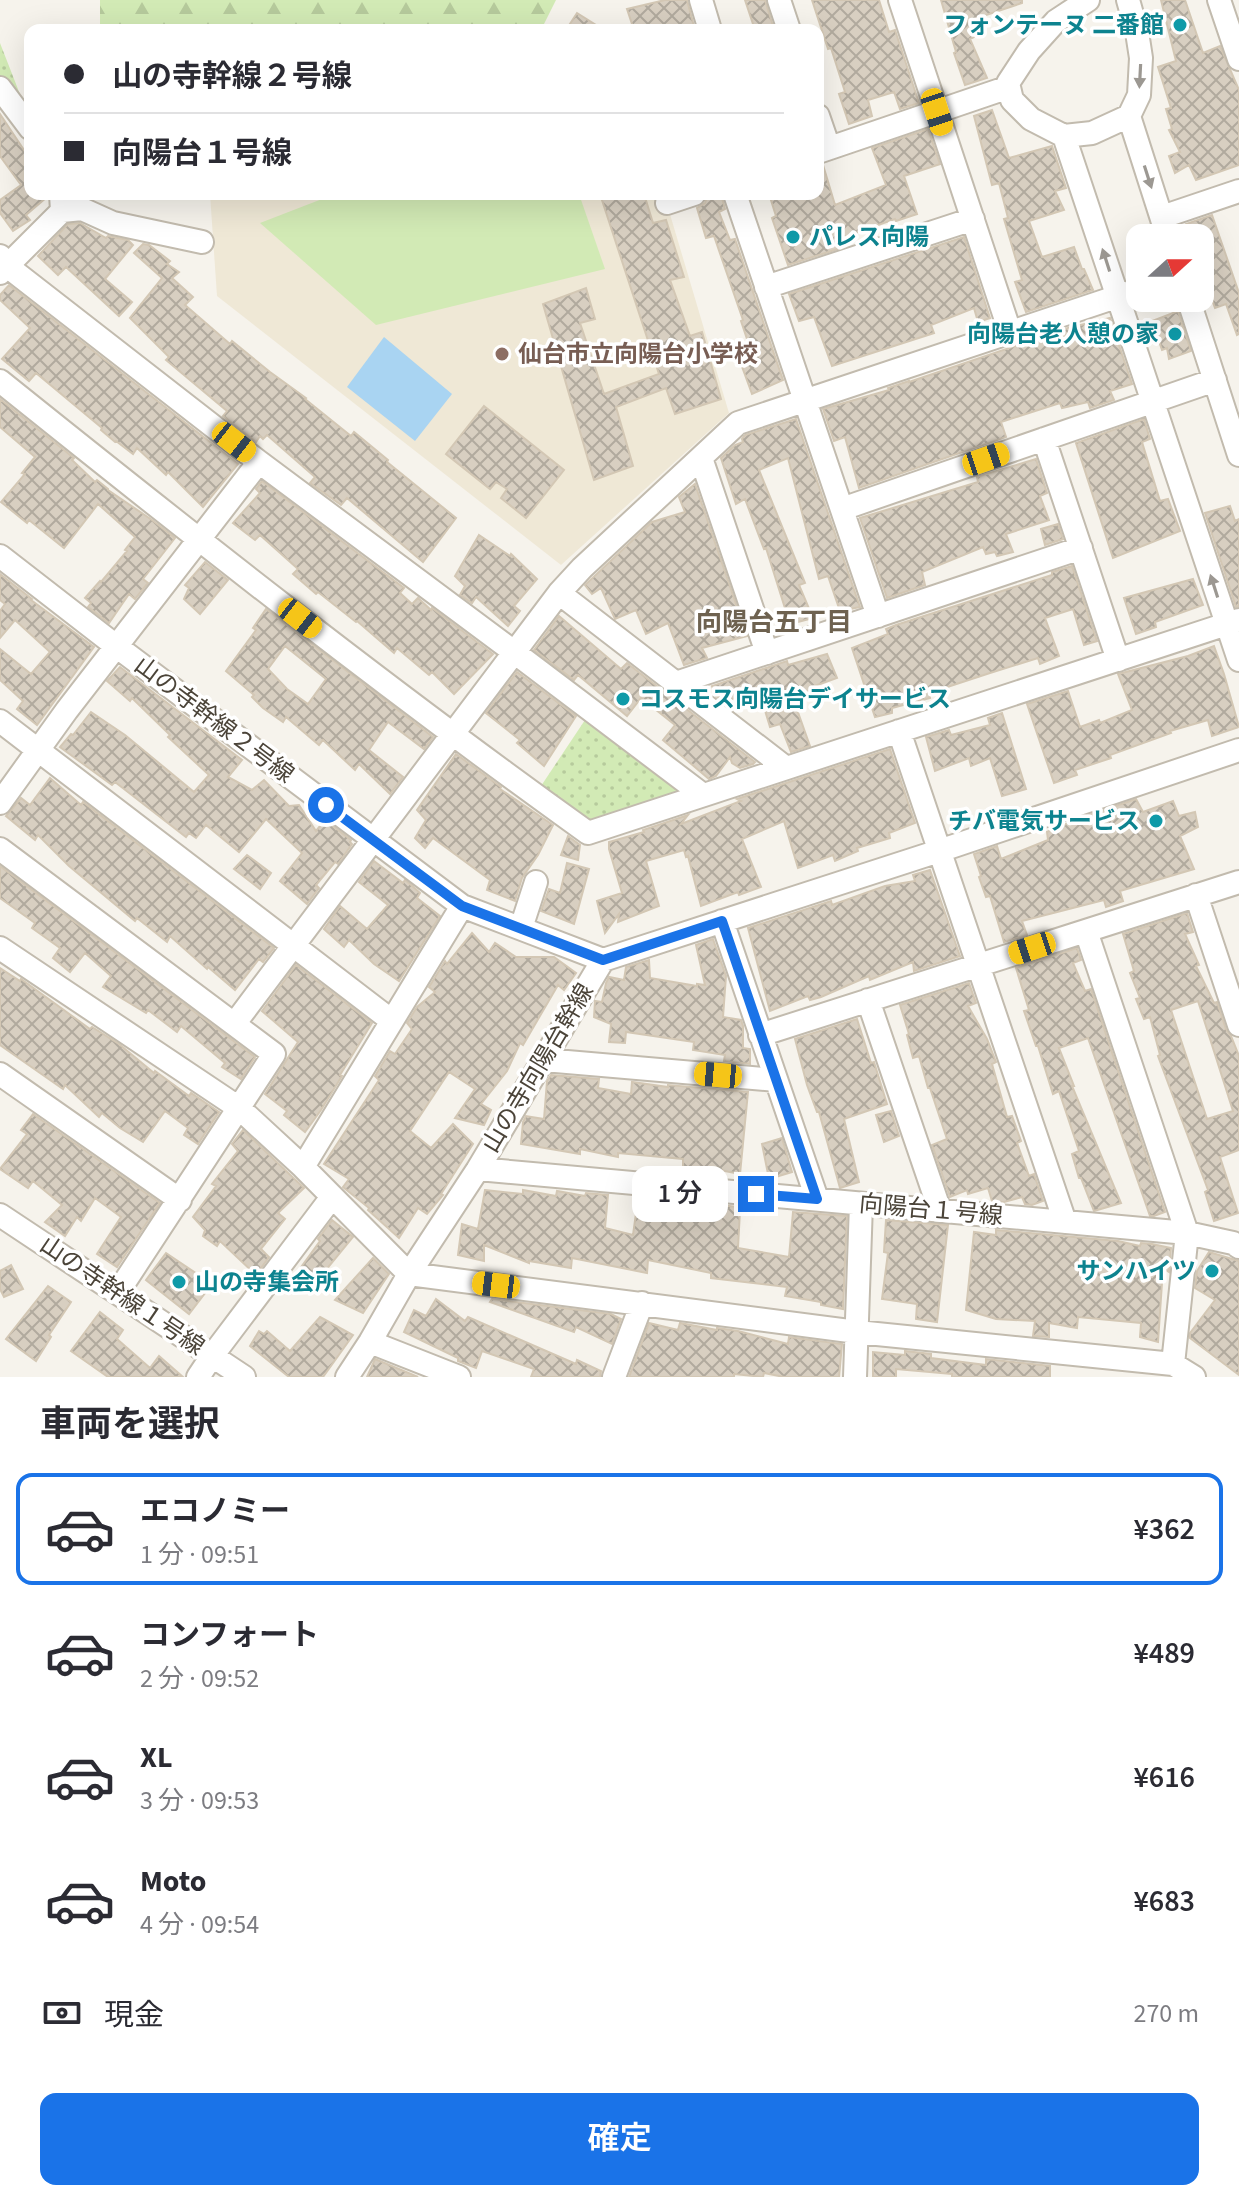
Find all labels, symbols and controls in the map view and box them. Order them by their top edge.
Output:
place label: フォンテーヌ 二番館 [943,8,1164,43]
marker: フォンテーヌ 二番館 [1171,16,1189,34]
text: 山の寺幹線２号線 [112,55,352,98]
one-way arrow [1133,64,1146,89]
car [918,85,956,139]
text: 向陽台１号線 [112,132,292,175]
one-way arrow [1143,165,1155,189]
place label: パレス向陽 [809,220,929,255]
north arrow [1126,224,1214,312]
map controls [1126,224,1214,312]
marker: パレス向陽 [784,228,802,246]
one-way arrow [1099,248,1111,272]
place label: 向陽台老人憩の家 [967,317,1159,352]
marker: 向陽台老人憩の家 [1166,325,1184,343]
place label: 仙台市立向陽台小学校 [518,337,758,372]
marker: 仙台市立向陽台小学校 [493,345,511,363]
car [208,418,260,466]
car [959,440,1013,478]
one-way arrow [1208,574,1220,598]
car [274,594,326,642]
district label: 向陽台五丁目 [696,604,852,641]
street label: 山の寺幹線２号線 [127,648,301,792]
place label: コスモス向陽台デイサービス [639,682,951,717]
marker: コスモス向陽台デイサービス [614,690,632,708]
route start [308,787,344,823]
place label: チバ電気サービス [948,804,1140,839]
marker: チバ電気サービス [1147,812,1165,830]
car [1005,929,1059,967]
street label: 山の寺向陽台幹線 [474,977,602,1159]
car [693,1061,743,1089]
callout: 1 分 [632,1166,728,1222]
text: 1 分 [658,1175,702,1212]
route end [738,1176,774,1212]
street label: 向陽台１号線 [858,1186,1004,1234]
street label: 山の寺幹線１号線 [33,1228,211,1364]
place label: サンハイツ [1076,1254,1196,1289]
marker: サンハイツ [1203,1262,1221,1280]
place label: 山の寺集会所 [195,1265,339,1300]
car [471,1270,521,1300]
marker: 山の寺集会所 [170,1273,188,1291]
text: 車両を選択 [40,1399,220,1450]
text: エコノミー [140,1490,290,1533]
icon: car [44,1493,116,1565]
text: ¥362 [1133,1508,1195,1551]
text: 1 分 · 09:51 [140,1536,259,1573]
text: コンフォート [140,1614,319,1657]
icon: car [44,1617,116,1689]
text: ¥489 [1133,1632,1195,1675]
text: 2 分 · 09:52 [140,1660,259,1697]
text: XL [140,1736,173,1779]
icon: car [44,1741,116,1813]
text: ¥616 [1133,1756,1195,1799]
text: 3 分 · 09:53 [140,1782,259,1819]
text: Moto [140,1860,206,1903]
icon: car [44,1865,116,1937]
text: ¥683 [1133,1880,1195,1923]
text: 4 分 · 09:54 [140,1906,259,1943]
icon: cash [40,1991,84,2035]
text: 現金 [104,1994,164,2037]
text: 270 m [1133,1995,1199,2032]
button: 確定 [40,2093,1199,2185]

